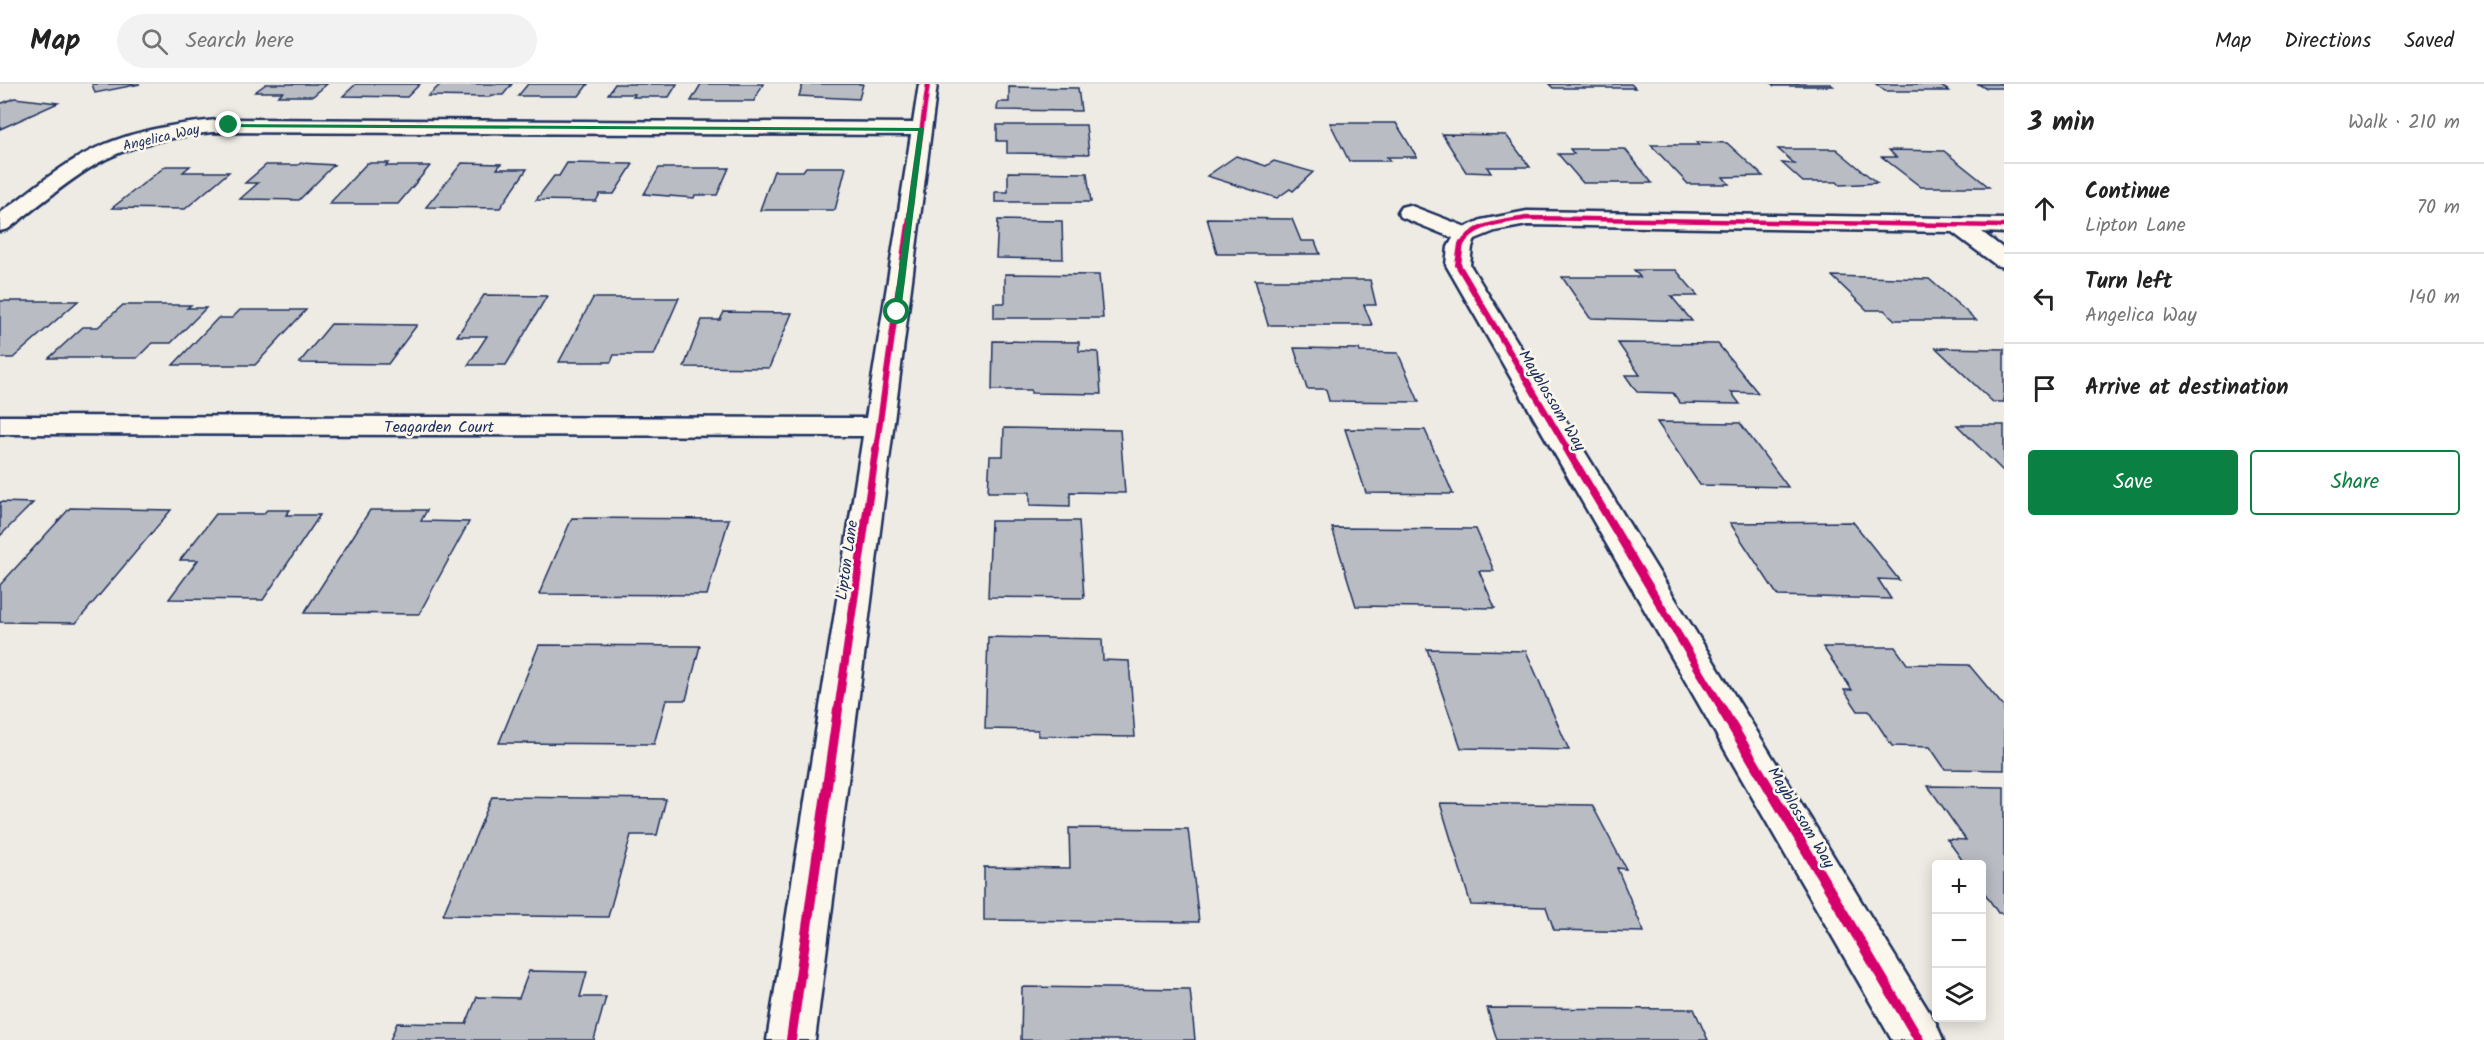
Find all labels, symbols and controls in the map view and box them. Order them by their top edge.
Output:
search box [117,14,537,68]
text: Map [30,19,81,64]
text: Search here [186,24,294,59]
icon: search [138,25,171,58]
text: Map [2215,25,2251,58]
text: Directions [2284,25,2371,58]
text: Saved [2404,25,2454,58]
text: 3 min [2028,102,2095,144]
text: Walk · 210 m [2348,107,2460,139]
route end [215,111,241,137]
street label: Angelica Way [121,118,202,157]
text: Continue [2085,175,2170,210]
icon: ahead [2028,192,2061,225]
text: 70 m [2417,192,2460,224]
text: Lipton Lane [2085,210,2186,242]
text: Turn left [2085,265,2172,300]
icon: left [2028,282,2061,315]
text: 140 m [2409,282,2460,314]
route start [883,298,909,324]
text: Angelica Way [2085,300,2197,332]
street label: Mayblossom Way [1511,345,1592,457]
text: Arrive at destination [2085,371,2288,406]
icon: arrive [2028,372,2061,405]
street label: Teagarden Court [384,415,495,440]
button: Save [2028,450,2238,515]
button: Share [2250,450,2460,515]
street label: Lipton Lane [830,519,865,602]
street label: Mayblossom Way [1760,762,1841,874]
map controls [1932,860,1986,1022]
button: + [1932,860,1986,914]
button: − [1932,914,1986,968]
button: layers [1932,968,1986,1022]

